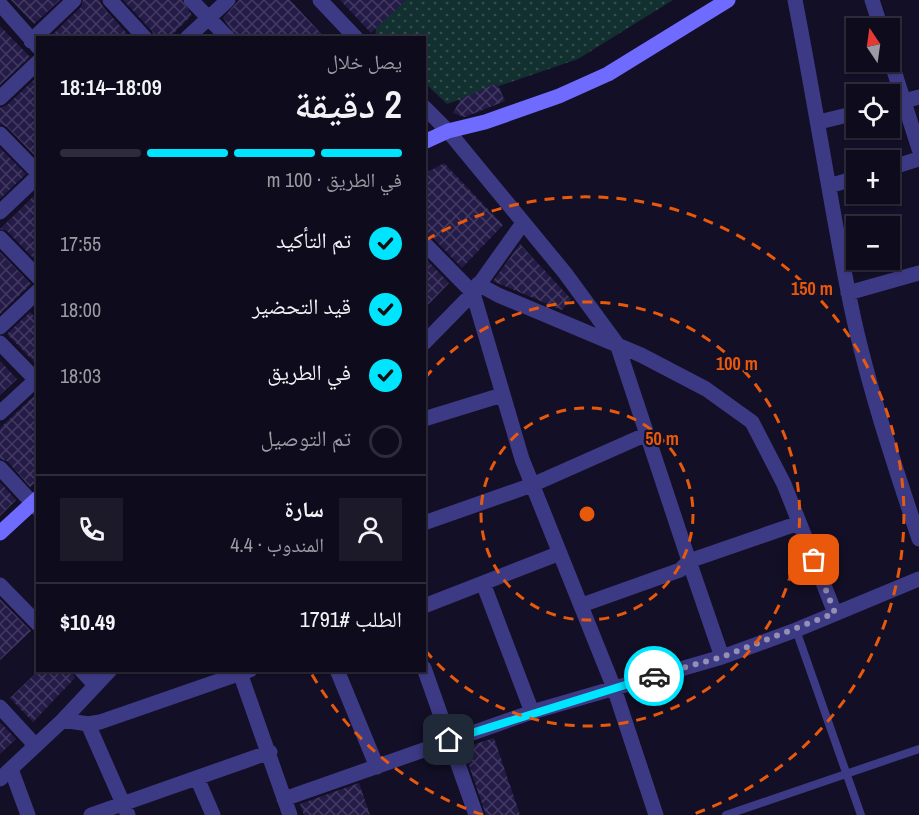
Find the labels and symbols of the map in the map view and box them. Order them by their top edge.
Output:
north arrow [846,18,900,72]
text: 150 m [791,276,833,301]
text: 100 m [716,351,758,376]
text: 50 m [645,426,679,451]
centre of rings [577,504,597,524]
pin [788,534,839,585]
courier [624,646,684,706]
pin [423,714,474,765]

